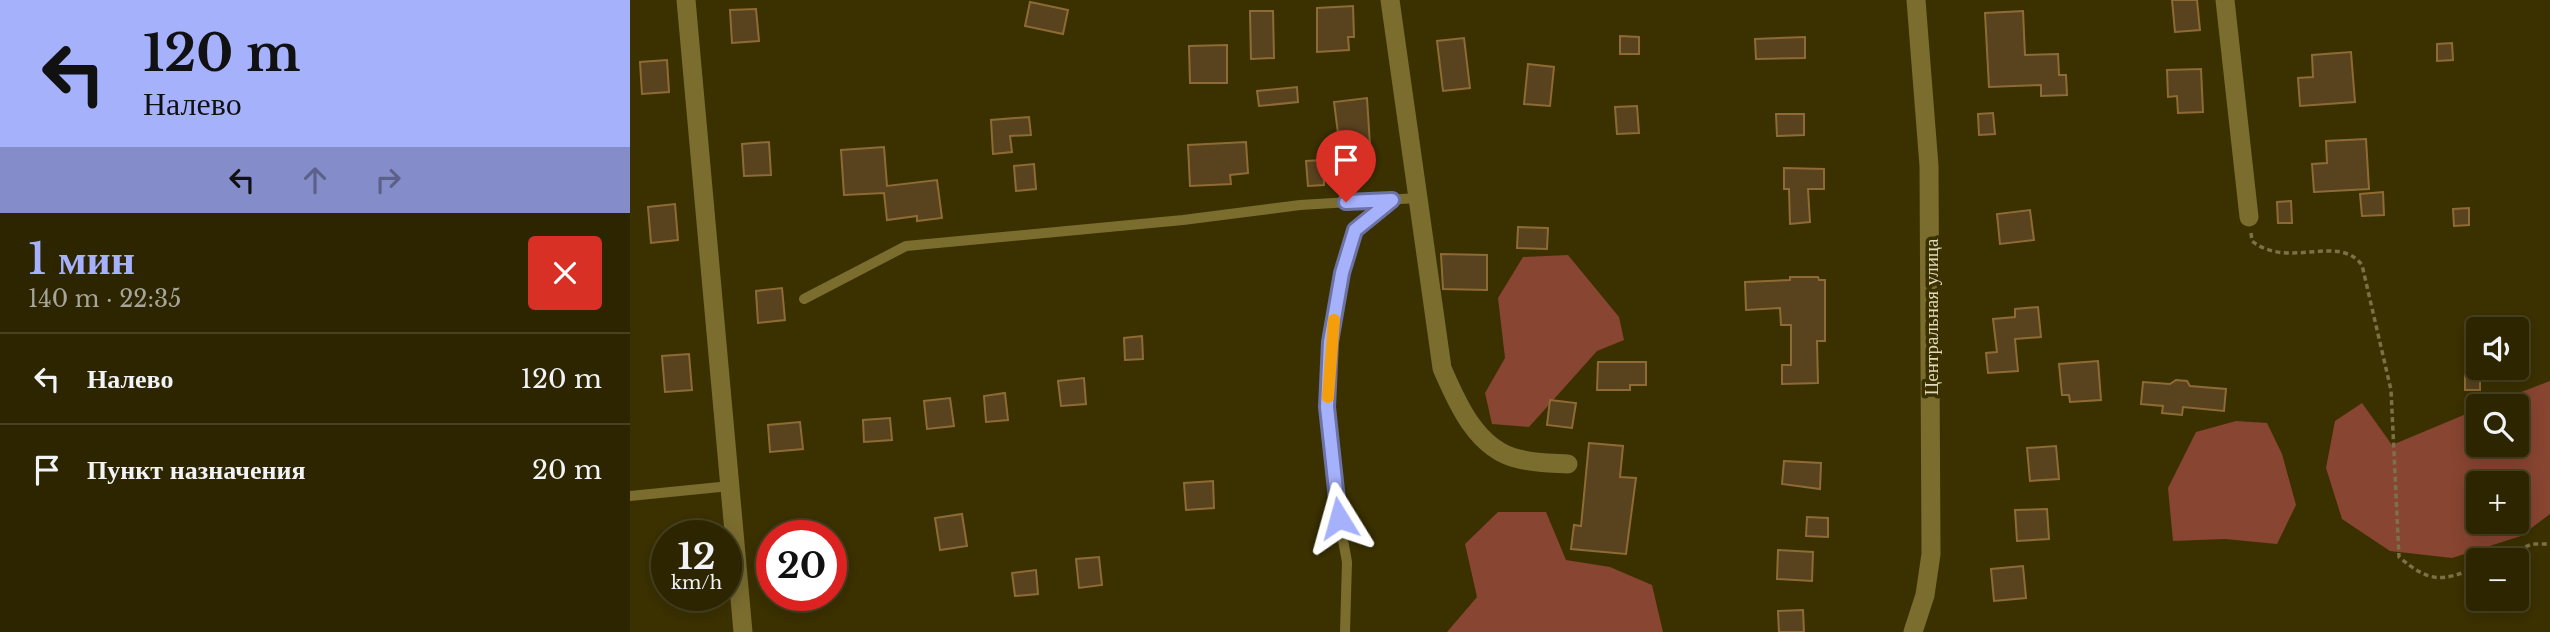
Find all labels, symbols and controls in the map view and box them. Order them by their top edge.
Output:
text: 120 m [143,23,301,84]
icon: left [28,28,119,119]
text: Налево [143,84,242,124]
pin [1316,130,1376,202]
icon: arrive [1327,141,1365,179]
icon: left [223,161,261,199]
icon: ahead [296,161,334,199]
icon: right [369,161,407,199]
text: 1 мин [28,233,135,285]
button: close [528,236,602,310]
street label: Центральная улица [1920,238,1943,395]
text: 140 m · 22:35 [28,285,181,313]
map controls [2466,317,2529,611]
button: sound [2466,317,2529,380]
icon: left [28,360,66,398]
text: Налево [87,363,173,395]
text: 120 m [520,363,602,395]
button: search [2466,394,2529,457]
icon: arrive [28,451,66,489]
text: Пункт назначения [87,454,305,486]
text: 20 m [532,454,602,486]
button: + [2466,471,2529,534]
position arrow [1302,481,1376,555]
speed limit sign: 20 [756,520,847,611]
text: 12 [677,535,716,578]
button: − [2466,548,2529,611]
text: km/h [671,572,722,594]

